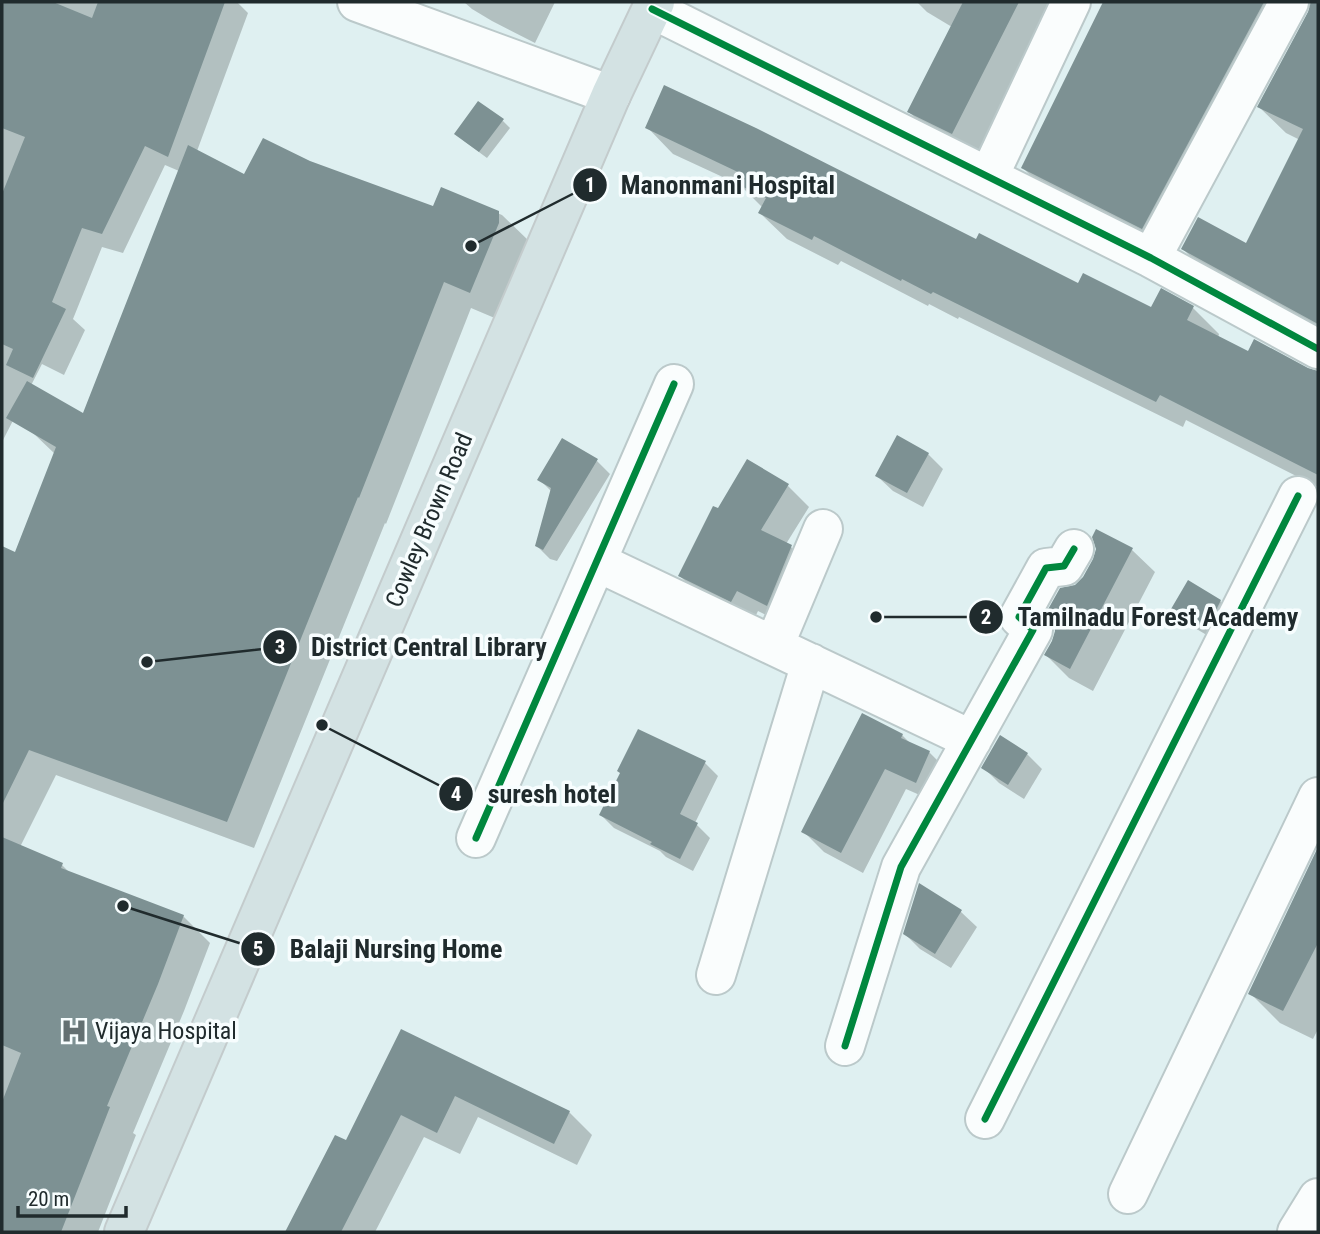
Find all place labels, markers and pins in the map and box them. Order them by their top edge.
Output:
callout: Manonmani Hospital [572,162,850,209]
callout: Tamilnadu Forest Academy [969,594,1313,640]
callout: District Central Library [262,624,561,671]
callout: suresh hotel [439,770,630,817]
callout: Balaji Nursing Home [241,925,516,972]
hospital icon: Vijaya Hospital [59,1016,89,1046]
place label: Vijaya Hospital [95,1017,237,1045]

